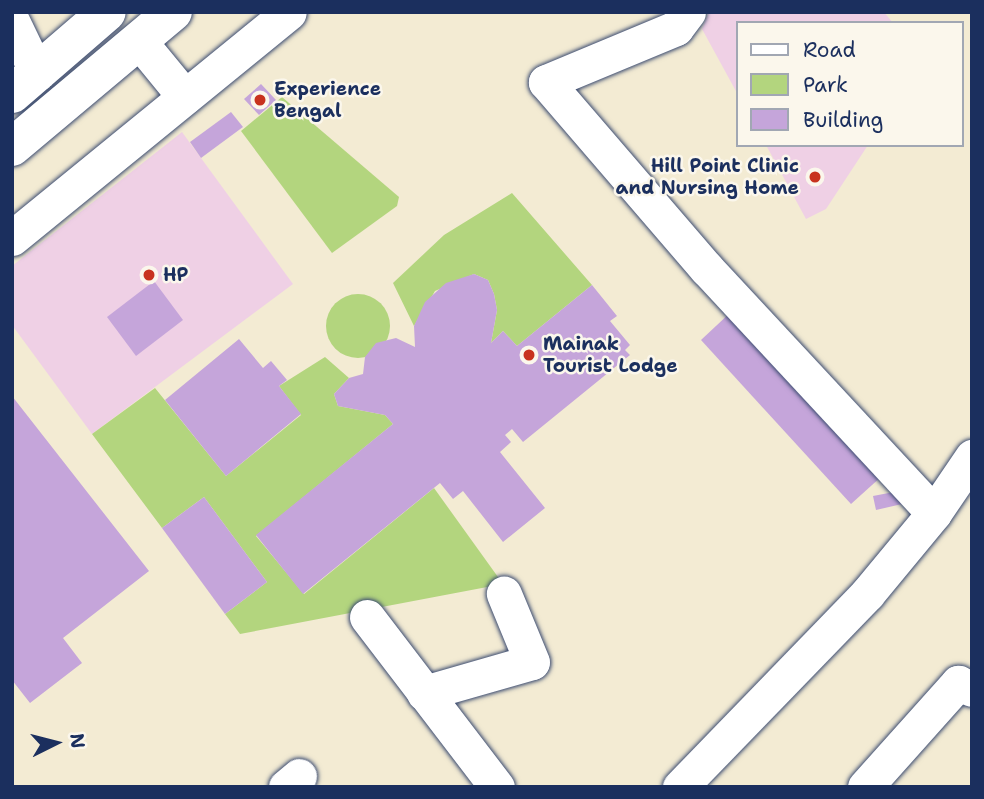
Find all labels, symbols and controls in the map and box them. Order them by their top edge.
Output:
legend [736,21,963,147]
text: Road [803,36,856,64]
text: Park [803,71,848,99]
place label: Experience Bengal [274,78,381,122]
marker: Experience Bengal [252,92,268,108]
text: Building [803,106,883,134]
place label: Hill Point Clinic and Nursing Home [616,155,799,199]
marker: Hill Point Clinic and Nursing Home [805,167,825,187]
place label: HP [163,264,189,286]
marker: HP [141,267,157,283]
place label: Mainak Tourist Lodge [543,333,678,377]
marker: Mainak Tourist Lodge [521,347,537,363]
north arrow [21,708,91,778]
text: N [64,732,91,750]

